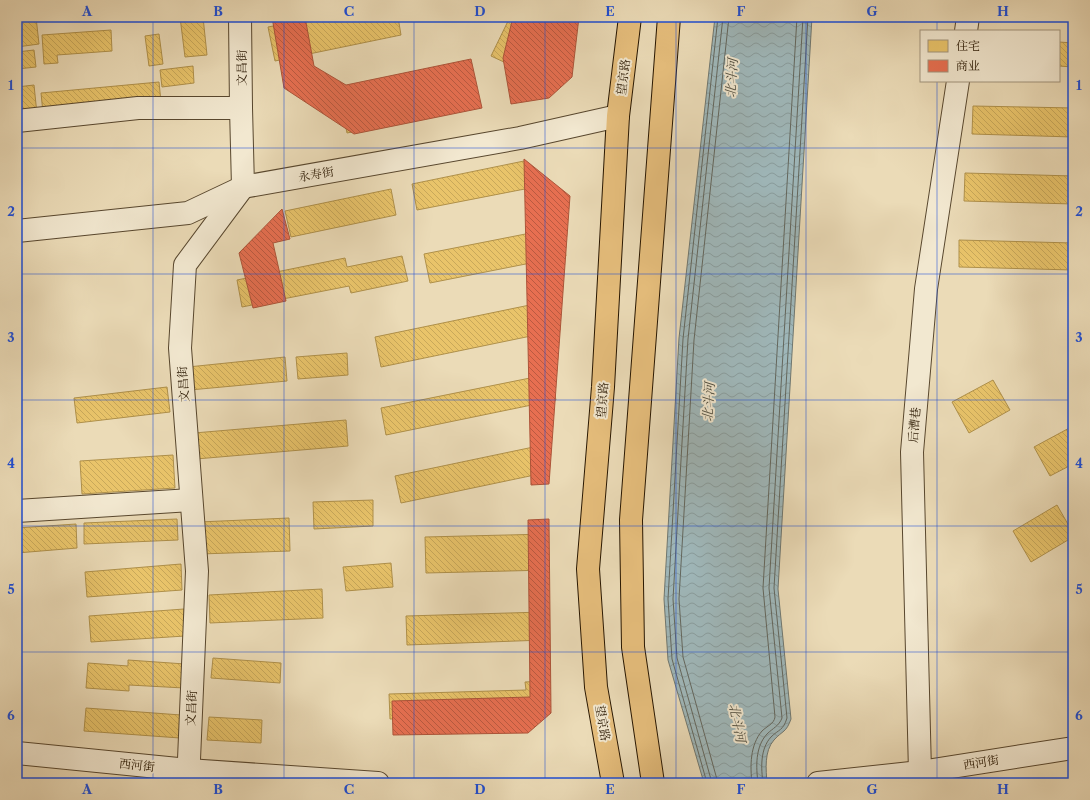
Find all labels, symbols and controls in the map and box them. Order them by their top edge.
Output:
text: A [81,3,93,19]
text: B [213,3,223,19]
text: C [344,3,354,19]
text: D [474,3,486,19]
text: E [605,3,615,19]
text: F [737,3,746,19]
text: G [866,3,878,19]
text: H [997,3,1009,19]
legend [920,30,1060,82]
text: 住宅 [956,38,980,53]
street label: 文昌街 [234,49,249,86]
water label: 北斗河 [722,56,740,98]
street label: 望京路 [613,58,633,96]
text: 商业 [956,58,980,73]
text: 1 [8,77,14,93]
text: 1 [1076,77,1082,93]
street label: 永寿街 [297,163,336,185]
text: 2 [7,203,15,219]
text: 2 [1075,203,1083,219]
text: 3 [7,329,15,345]
text: 3 [1075,329,1083,345]
street label: 文昌街 [174,365,192,402]
water label: 北斗河 [699,380,717,422]
street label: 望京路 [593,382,611,418]
street label: 后漕巷 [905,406,923,444]
text: 4 [7,455,15,471]
text: 4 [1075,455,1083,471]
text: 5 [7,581,15,597]
text: 5 [1075,581,1083,597]
street label: 文昌街 [183,689,199,726]
water label: 北斗河 [726,702,750,746]
street label: 望京路 [592,704,614,742]
text: 6 [7,707,15,723]
text: 6 [1075,707,1083,723]
street label: 西河街 [962,752,1001,772]
street label: 西河街 [118,756,157,774]
text: A [81,781,93,797]
text: B [213,781,223,797]
text: C [344,781,354,797]
text: D [474,781,486,797]
text: E [605,781,615,797]
text: F [737,781,746,797]
text: G [866,781,878,797]
text: H [997,781,1009,797]

